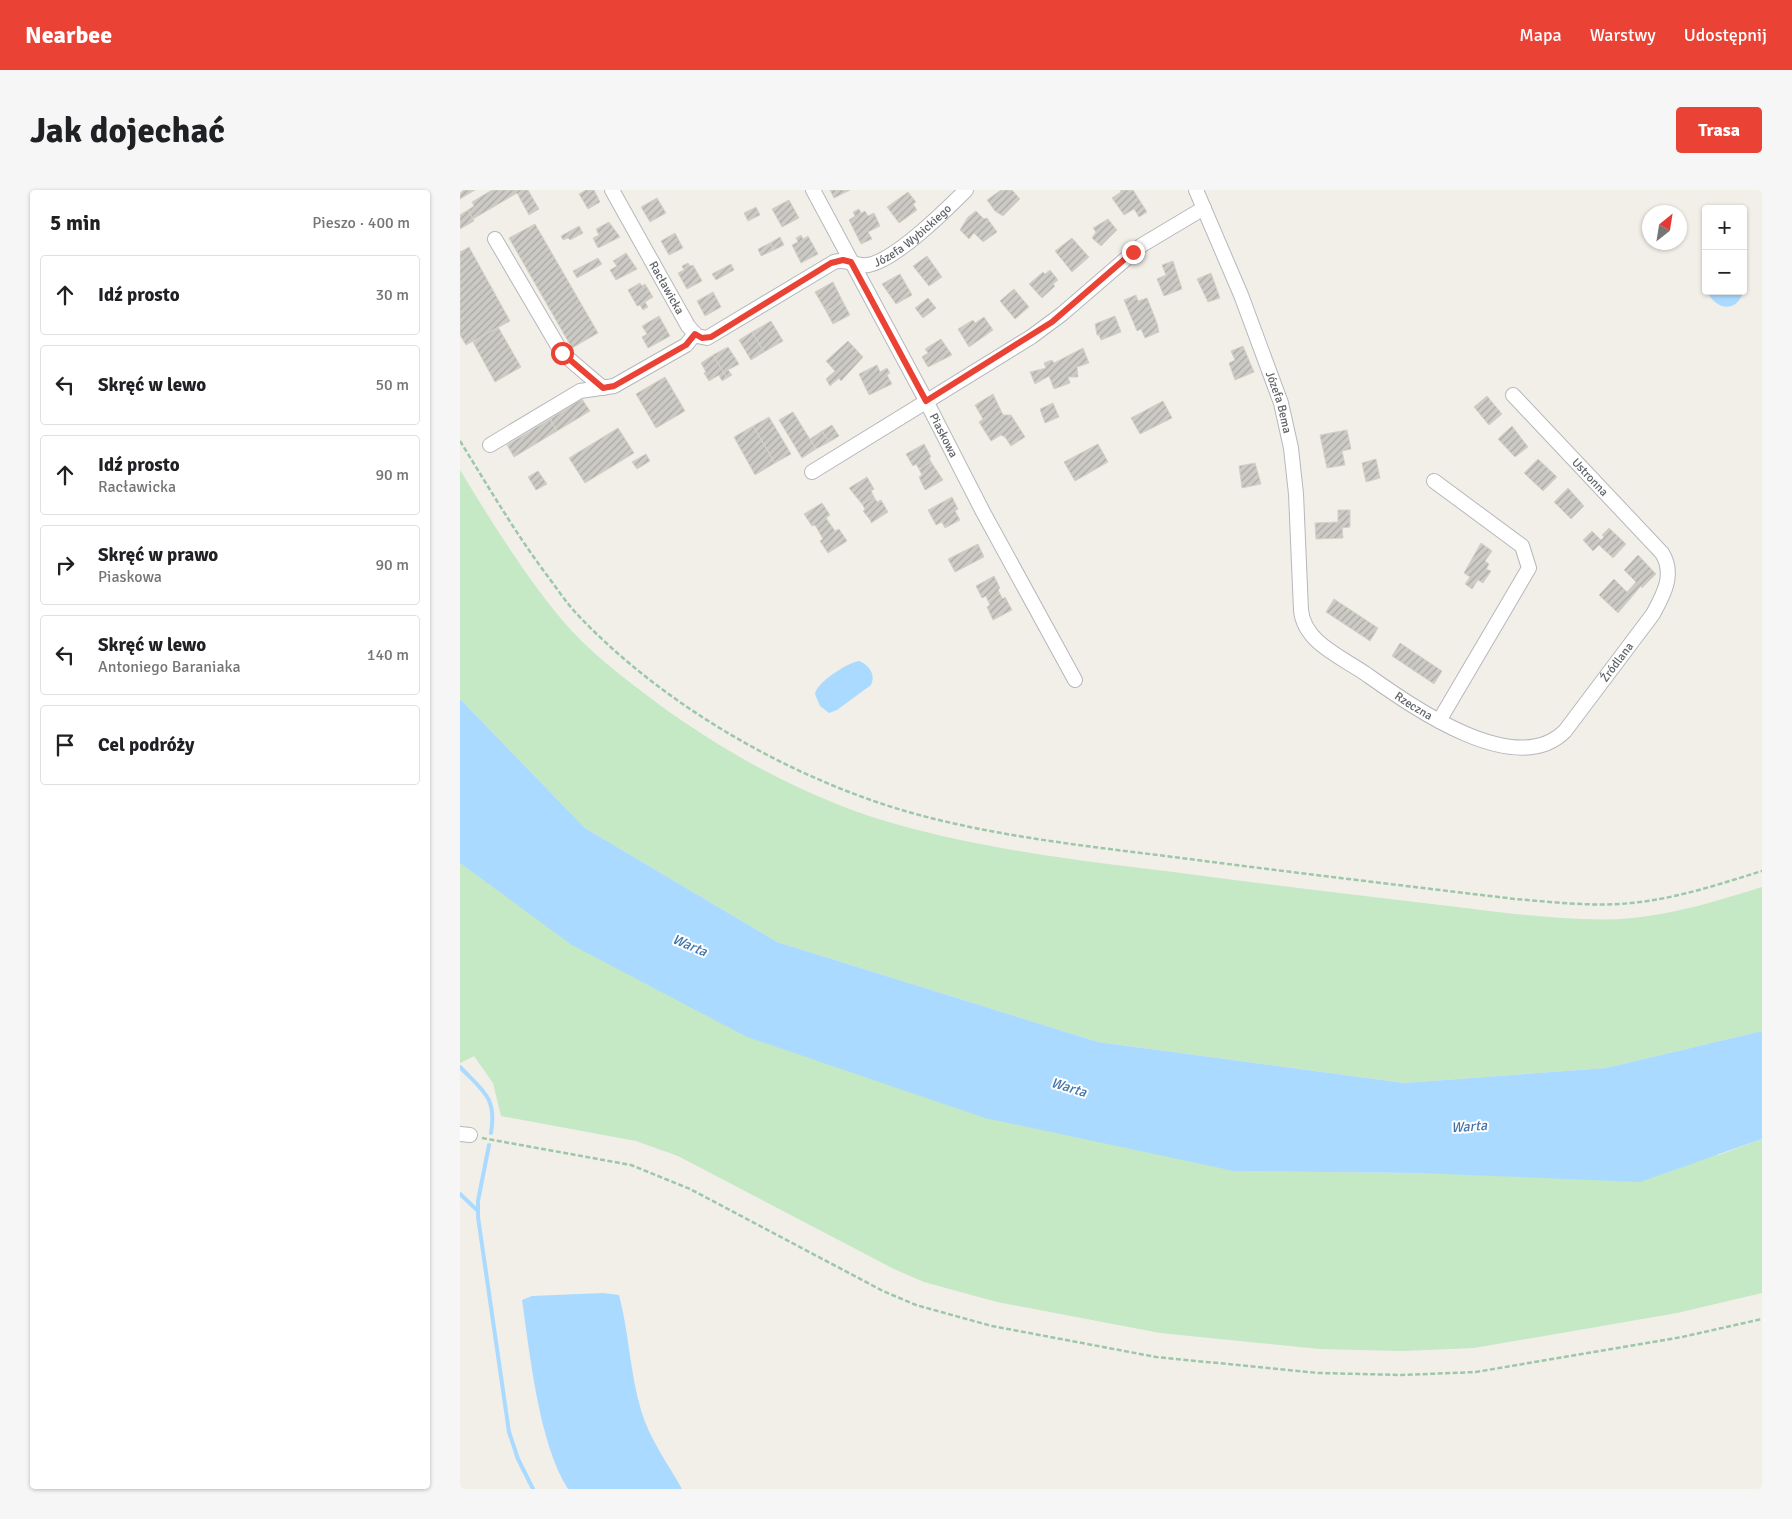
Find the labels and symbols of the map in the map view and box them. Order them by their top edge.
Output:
street label: Józefa Wybickiego [872,201,955,271]
north arrow [1642,205,1687,250]
route end [1122,241,1145,264]
street label: Racławicka [645,259,687,317]
route start [551,342,574,365]
street label: Józefa Bema [1262,369,1295,435]
street label: Piaskowa [926,411,961,460]
street label: Ustronna [1568,455,1611,500]
street label: Źródlana [1598,640,1637,685]
street label: Rzeczna [1391,689,1435,724]
water label: Warta [670,931,710,961]
water label: Warta [1049,1074,1089,1101]
water label: Warta [1451,1117,1488,1136]

